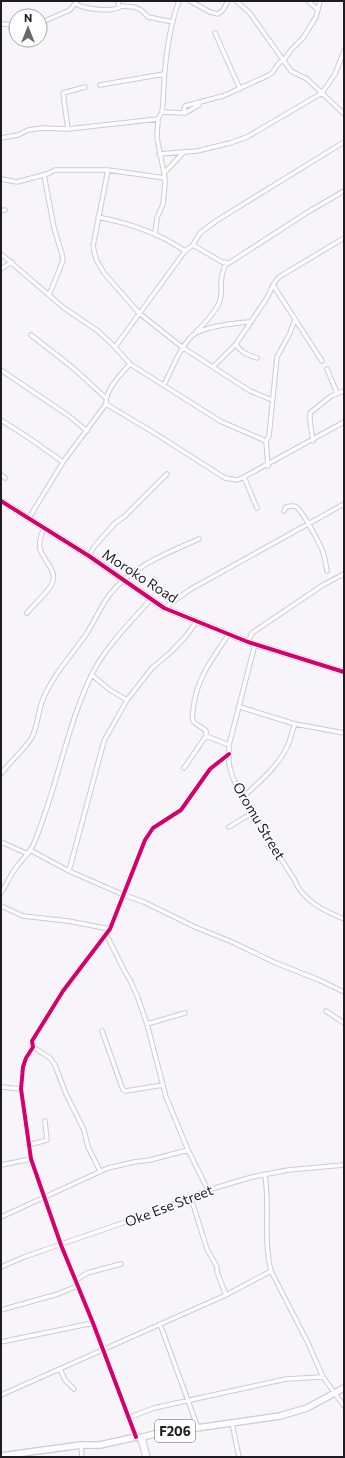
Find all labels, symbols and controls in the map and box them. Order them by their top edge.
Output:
north arrow [8,8,48,48]
text: N [24,11,32,24]
street label: Moroko Road [99,545,181,606]
street label: Oromu Street [230,779,289,863]
street label: Oke Ese Street [122,1181,216,1230]
road number: F206 [155,1420,195,1442]

